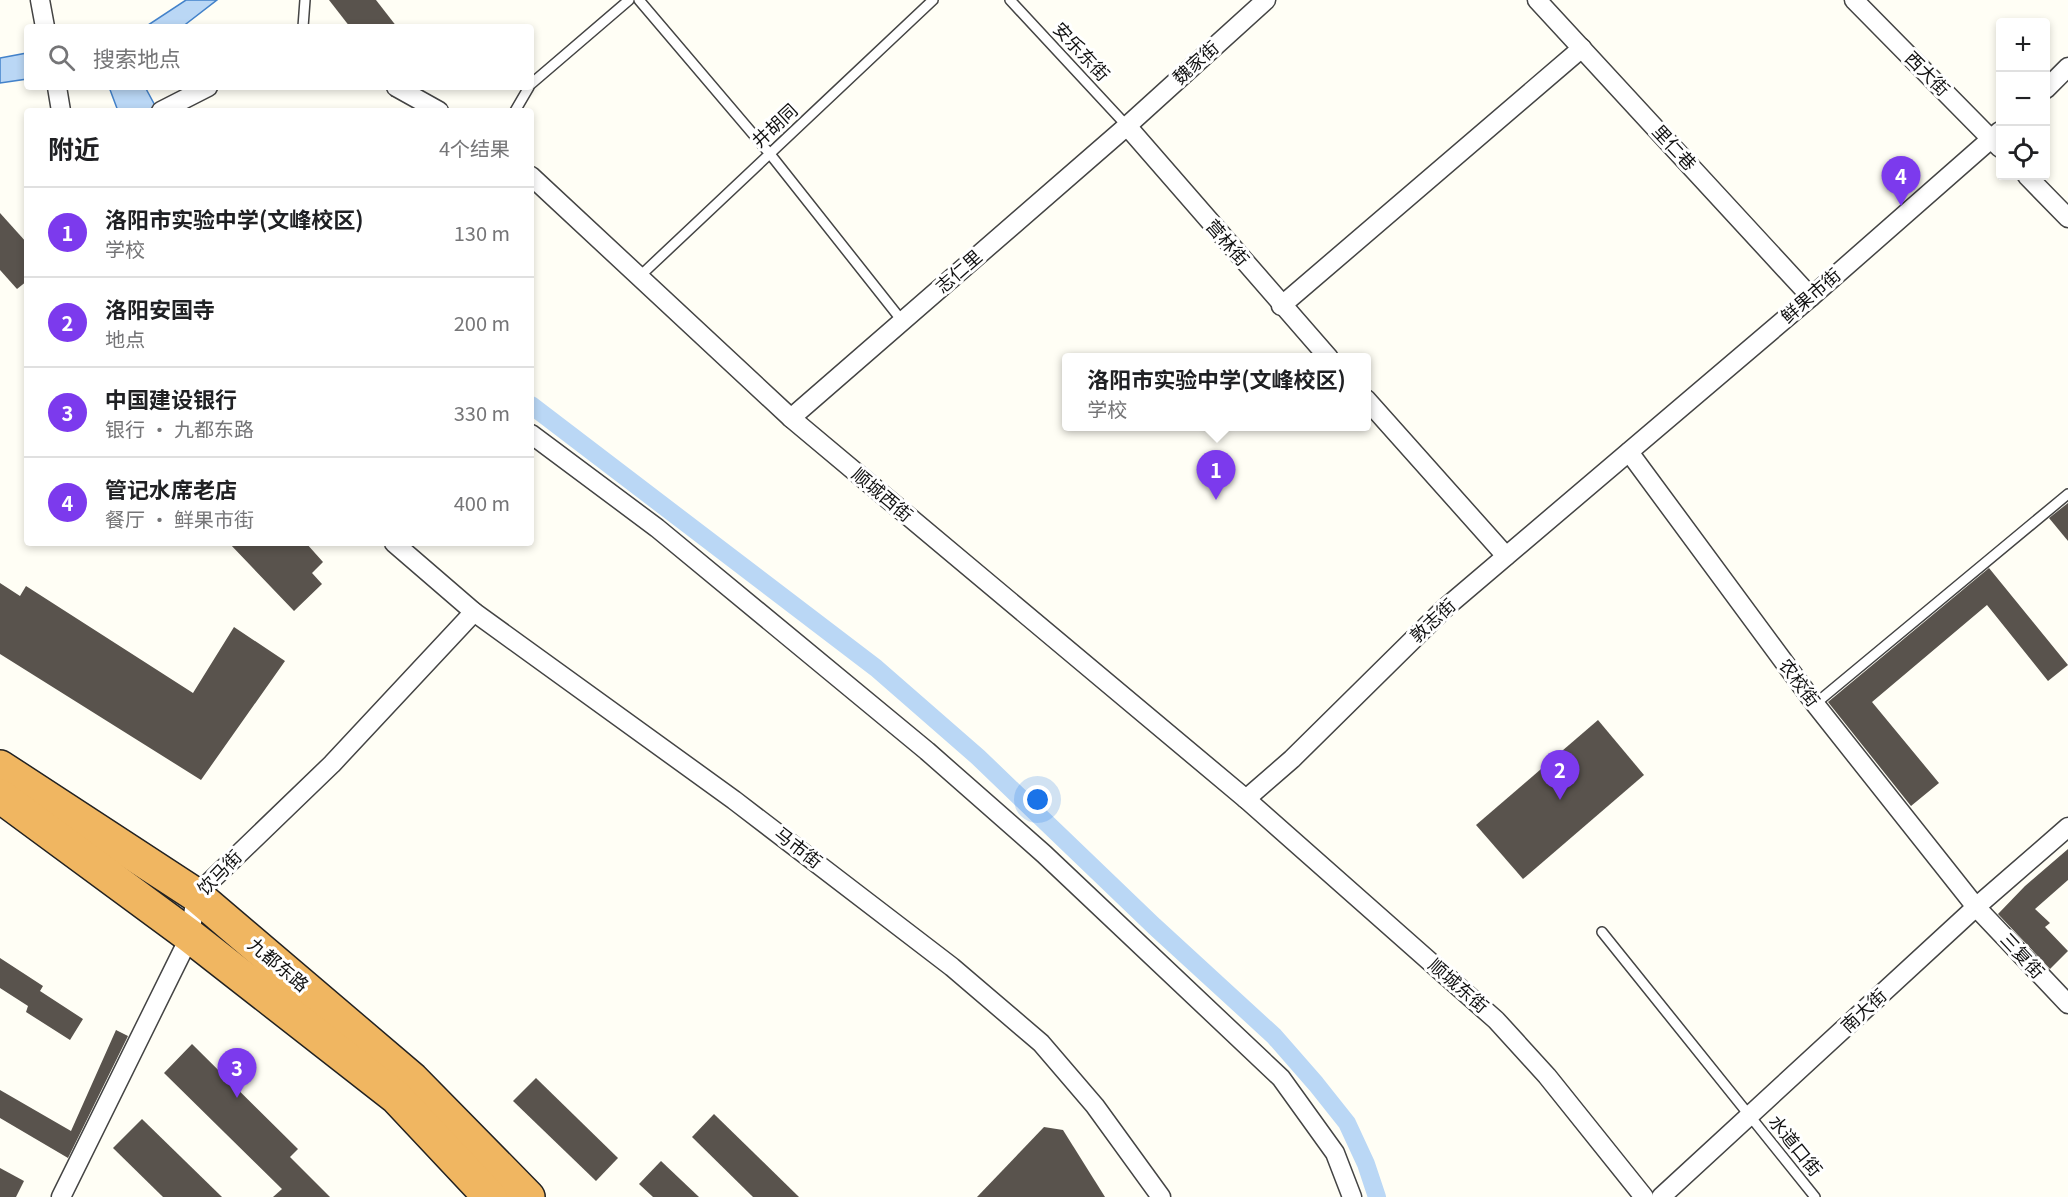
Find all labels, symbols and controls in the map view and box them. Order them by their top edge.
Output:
street label: 安乐东街 [1048,15,1117,86]
map controls [1996,18,2050,180]
button: + [1996,18,2050,72]
search box [24,24,534,90]
street label: 魏家街 [1166,34,1223,89]
icon: search [45,41,78,74]
text: 搜索地点 [93,41,181,73]
street label: 西大街 [1900,44,1957,101]
button: − [1996,72,2050,126]
street label: 井胡同 [745,97,802,152]
street label: 里仁巷 [1648,118,1703,175]
button: locate [1996,126,2050,180]
text: 附近 [48,129,100,166]
text: 4个结果 [439,133,510,162]
pin: 4 [1882,156,1920,206]
text: 洛阳市实验中学(文峰校区) [105,202,364,234]
street label: 营林街 [1201,213,1256,271]
text: 1 [62,218,73,247]
text: 130 m [454,218,510,247]
text: 学校 [105,234,145,263]
street label: 志仁里 [929,243,987,298]
street label: 鲜果市街 [1774,261,1845,328]
text: 洛阳安国寺 [105,292,215,324]
text: 2 [62,308,73,337]
text: 200 m [454,308,510,337]
text: 地点 [105,324,145,353]
popup [1062,353,1371,431]
text: 洛阳市实验中学(文峰校区) [1087,362,1346,394]
text: 中国建设银行 [105,382,237,414]
text: 学校 [1087,394,1127,423]
text: 3 [62,398,73,427]
text: 330 m [454,398,510,427]
text: 银行 · 九都东路 [105,414,254,443]
pin: 1 [1196,450,1236,500]
street label: 顺城西街 [847,460,919,527]
text: 管记水席老店 [105,472,237,504]
text: 4 [62,488,73,517]
text: 400 m [454,488,510,517]
text: 餐厅 · 鲜果市街 [105,504,254,533]
street label: 敦志街 [1403,592,1460,647]
street label: 农校街 [1774,652,1827,711]
pin: 2 [1540,750,1580,800]
your location [1023,785,1052,814]
street label: 马市街 [770,820,829,873]
street label: 饮马街 [190,843,247,900]
street label: 三复街 [1996,926,2051,983]
street label: 九都东路 [243,930,315,997]
street label: 顺城东街 [1424,951,1495,1018]
street label: 南大街 [1834,982,1891,1037]
pin: 3 [218,1048,256,1098]
street label: 水道口街 [1764,1109,1829,1181]

